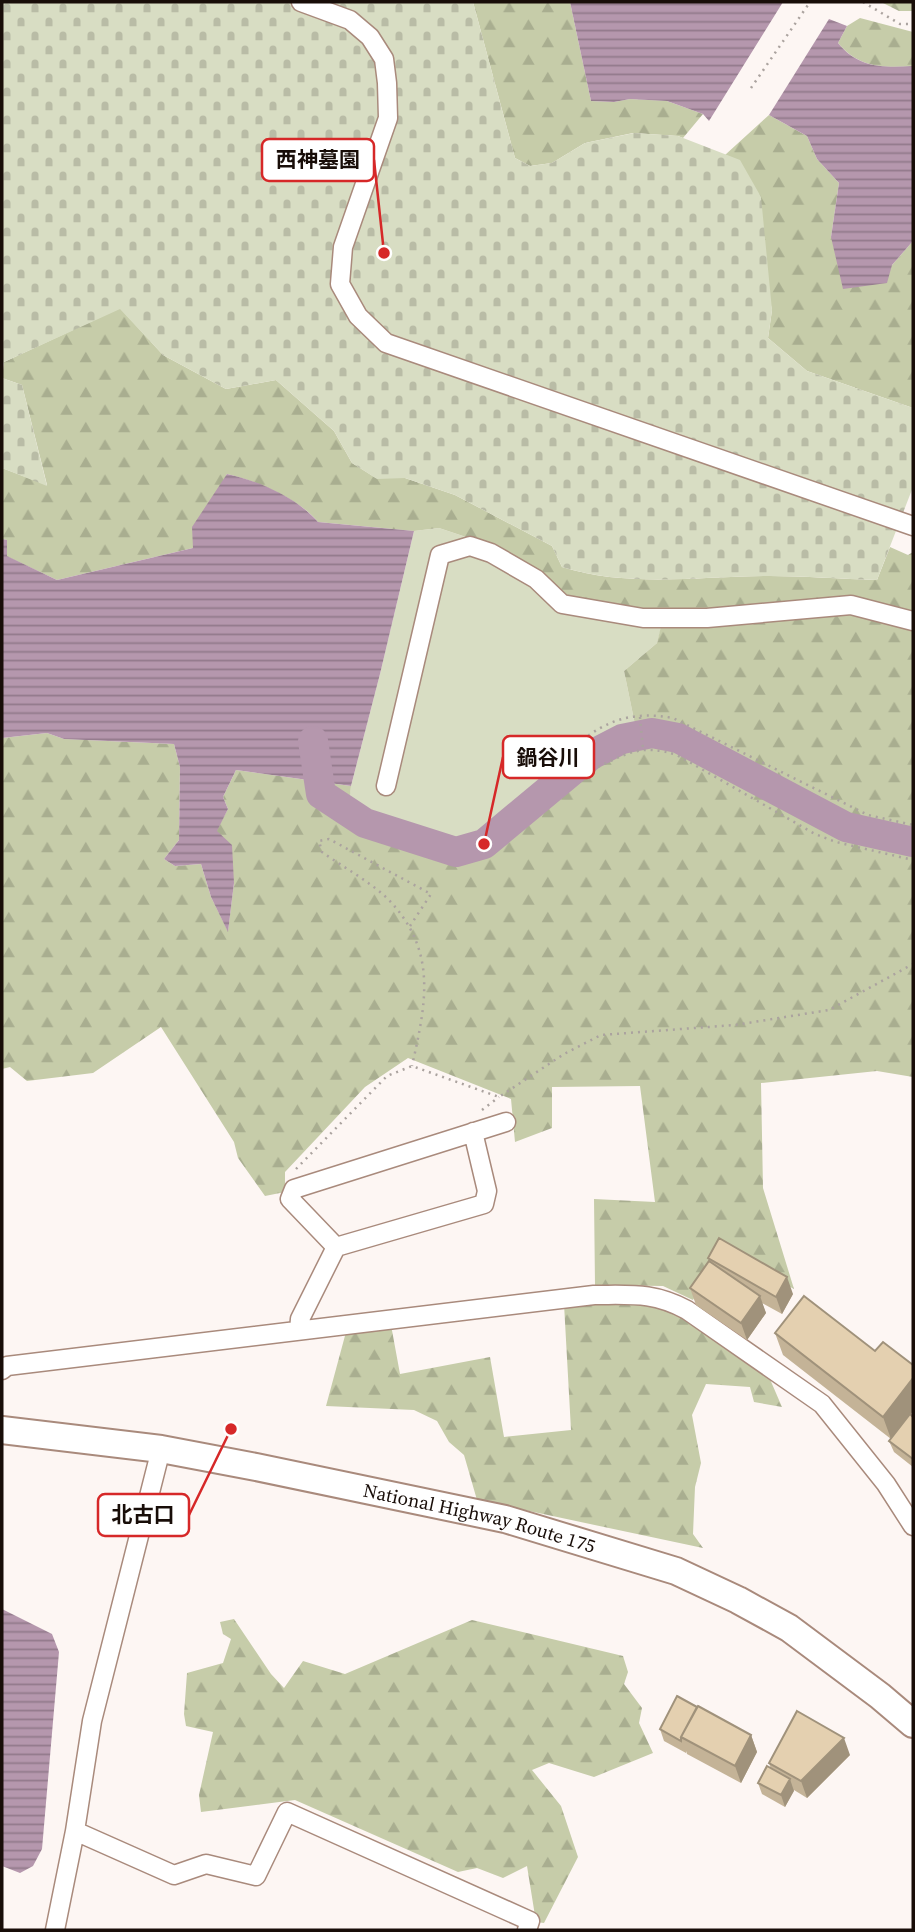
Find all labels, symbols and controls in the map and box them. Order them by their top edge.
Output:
callout: 西神墓園 [262,139,374,181]
text: 西神墓園 [276,145,360,174]
callout: 鍋谷川 [503,736,594,778]
text: 鍋谷川 [517,743,580,772]
street label: National Highway Route 175 [361,1477,599,1559]
callout: 北古口 [98,1494,189,1536]
text: 北古口 [112,1500,175,1529]

